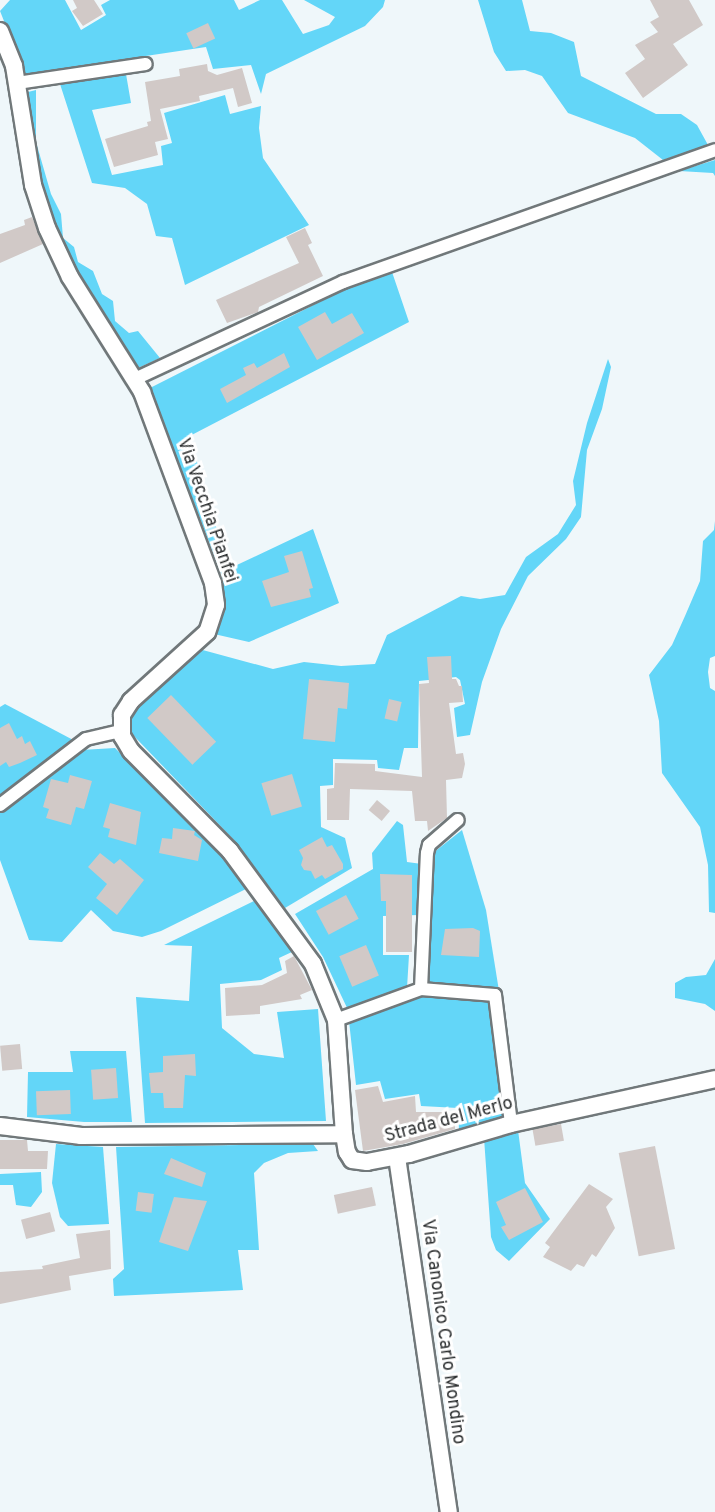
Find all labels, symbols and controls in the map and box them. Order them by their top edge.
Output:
street label: Via Vecchia Pianfei [171,436,241,586]
street label: Strada del Merlo [383,1094,515,1148]
street label: Via Canonico Carlo Mondino [416,1218,468,1446]

